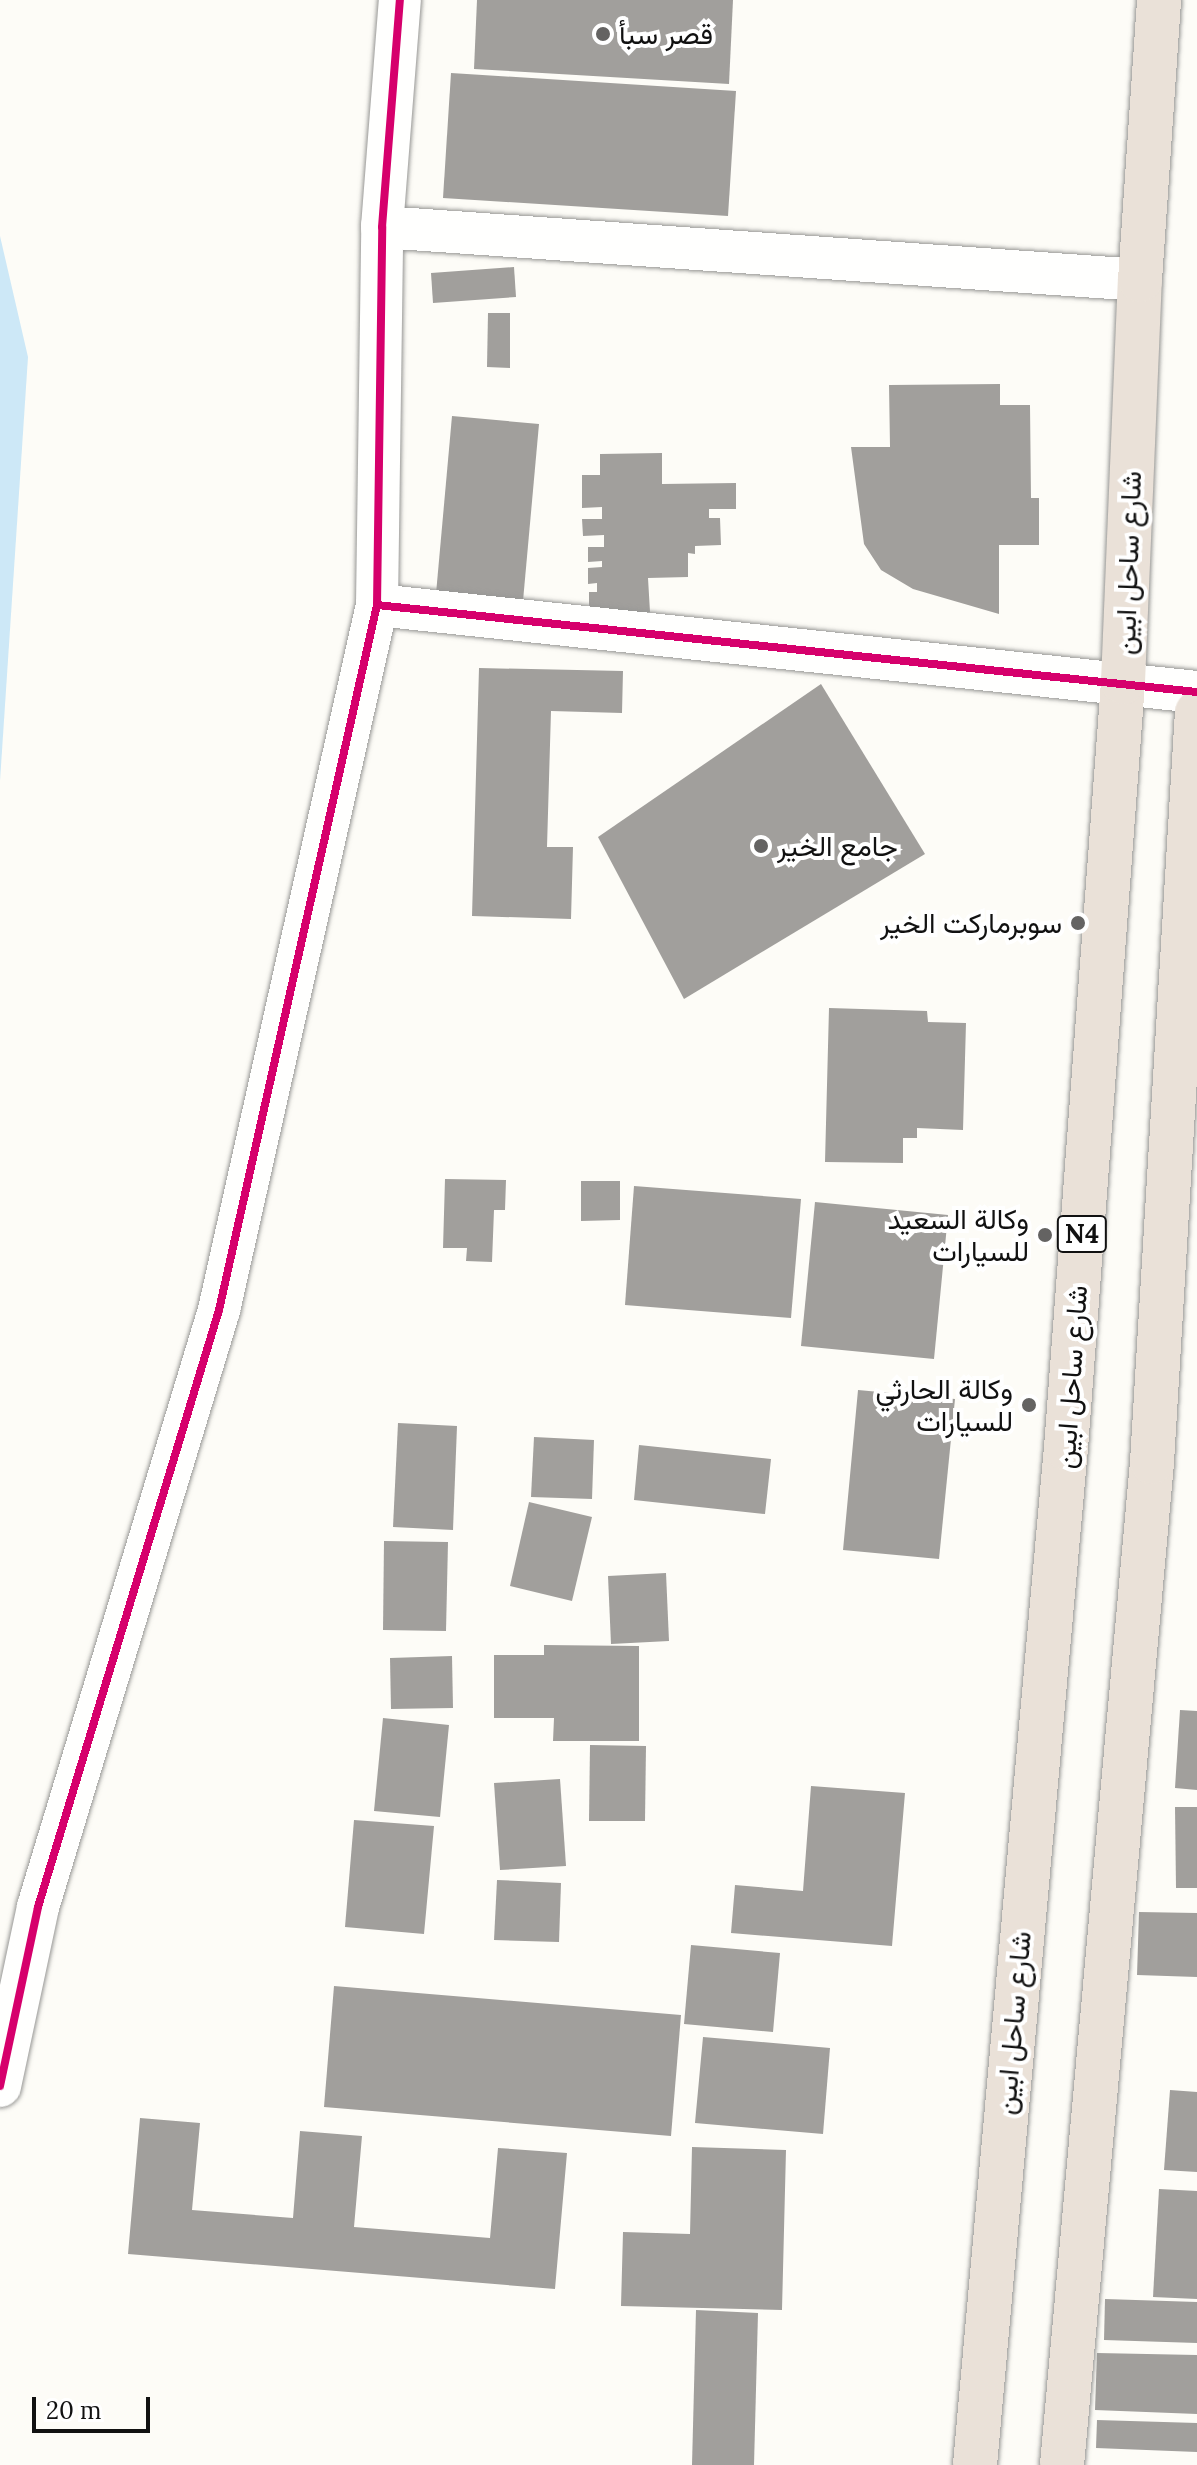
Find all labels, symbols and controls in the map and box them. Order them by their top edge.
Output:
place label: قصر سبأ [619,17,713,51]
marker: قصر سبأ [594,25,612,43]
street label: شارع ساحل ابين [1108,470,1148,656]
place label: جامع الخير [777,829,898,863]
marker: جامع الخير [752,837,770,855]
place label: سوبرماركت الخير [880,906,1062,940]
marker: سوبرماركت الخير [1069,914,1087,932]
place label: وكالة السعيد للسيارات [888,1202,1029,1268]
road number: N4 [1056,1212,1108,1256]
marker: وكالة السعيد للسيارات [1036,1226,1054,1244]
street label: شارع ساحل ابين [1048,1284,1094,1470]
place label: وكالة الحارثي للسيارات [875,1372,1013,1438]
marker: وكالة الحارثي للسيارات [1020,1396,1038,1414]
street label: شارع ساحل ابين [988,1930,1038,2116]
scale bar [36,2381,154,2431]
text: 20 m [46,2395,102,2426]

